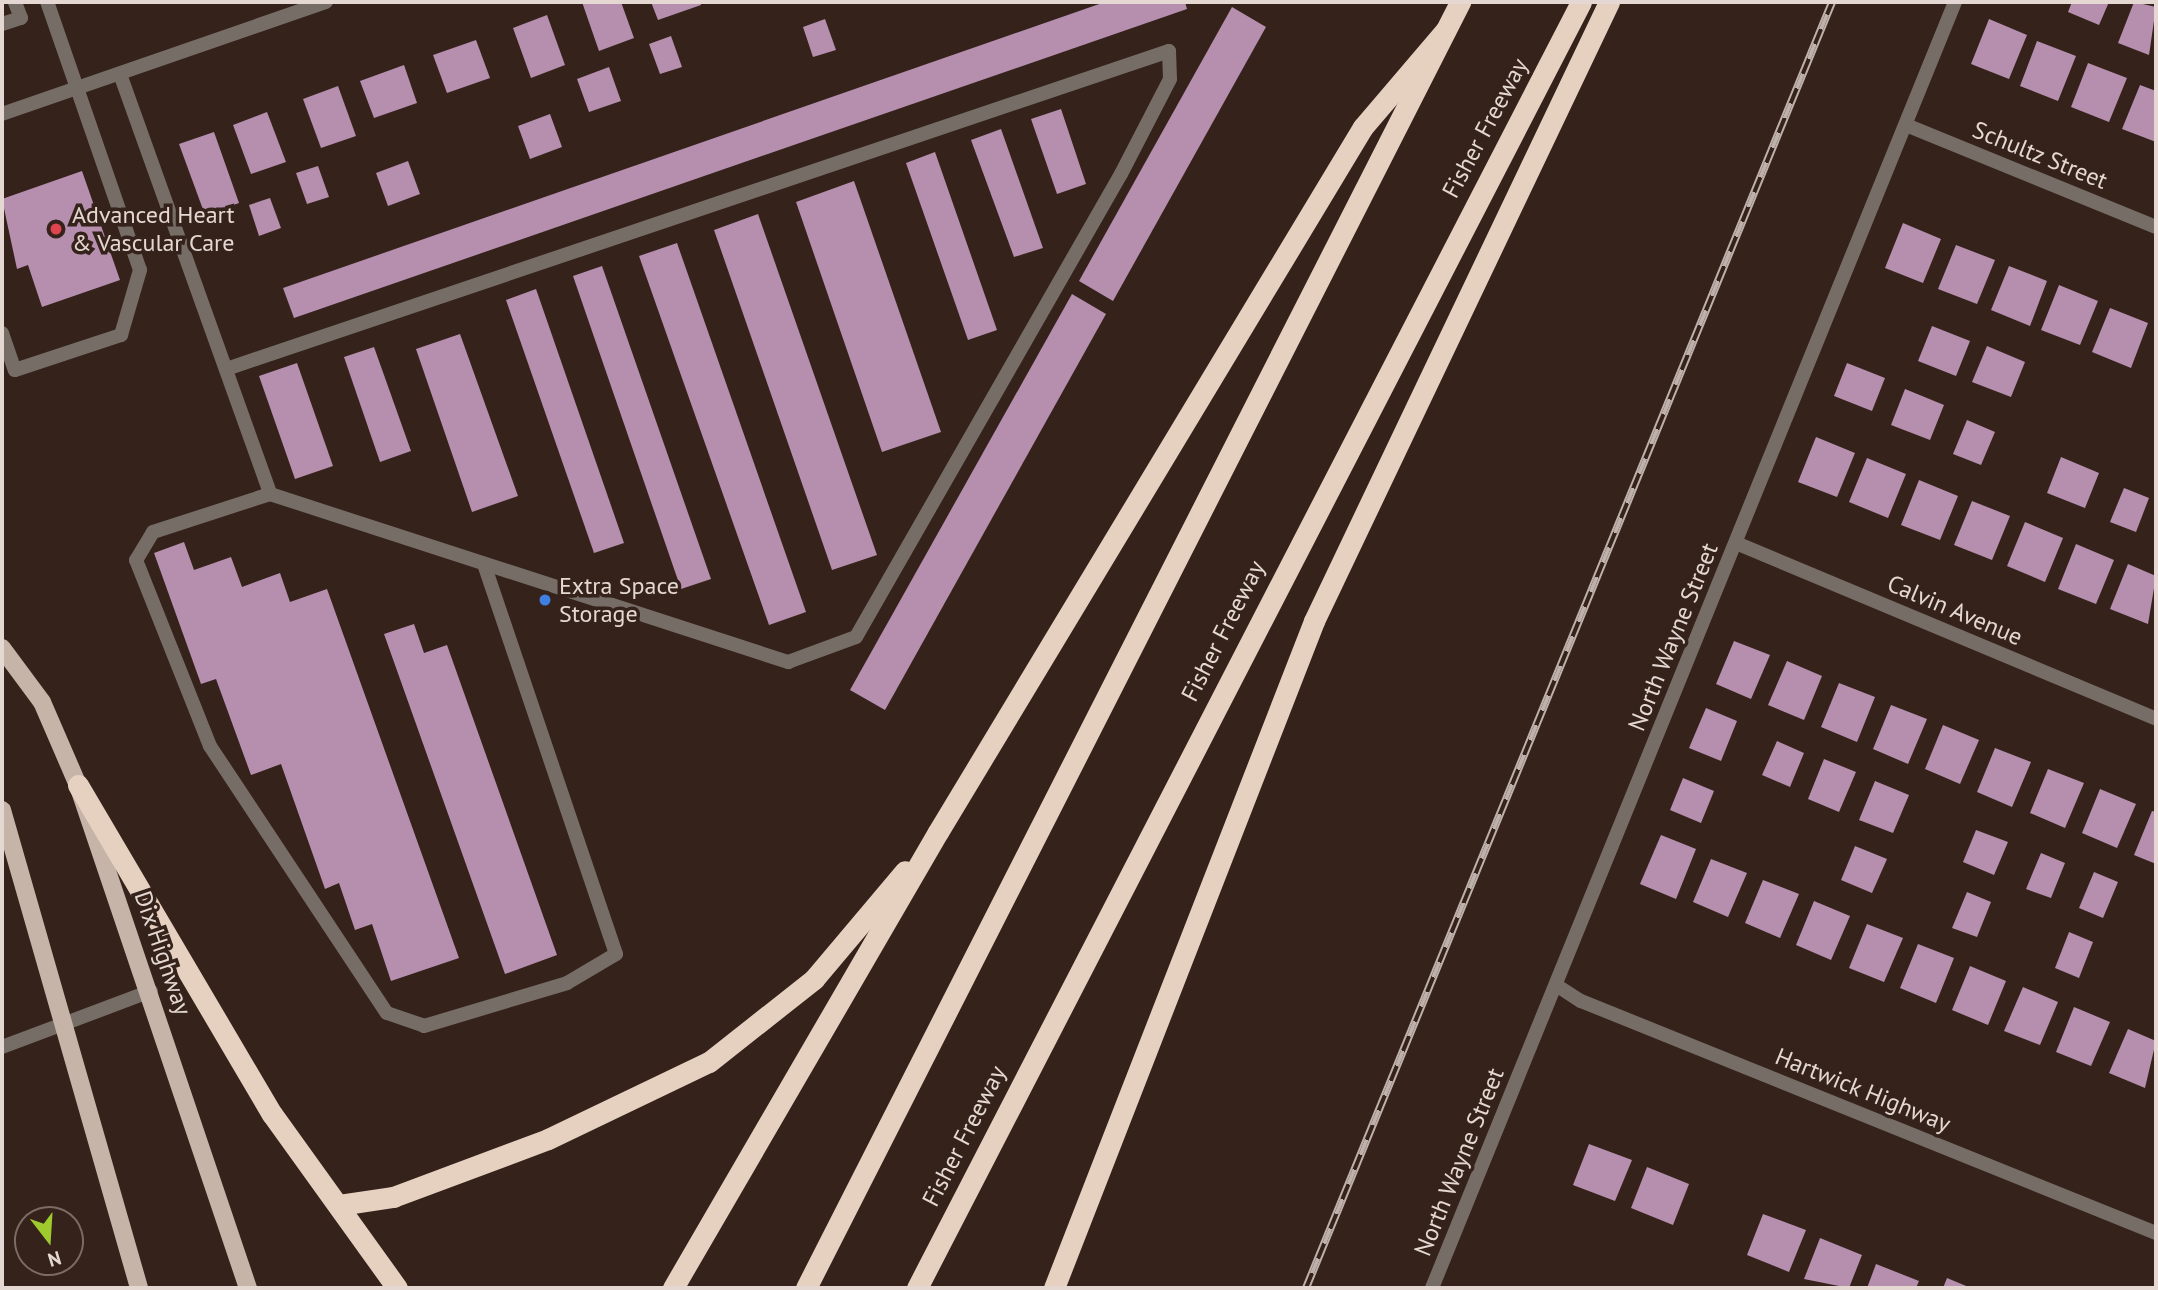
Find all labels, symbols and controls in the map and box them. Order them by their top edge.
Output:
street label: Fisher Freeway [1436,53,1534,203]
street label: Schultz Street [1968,115,2112,195]
place label: Advanced Heart & Vascular Care [72,201,235,257]
marker: Advanced Heart & Vascular Care [46,219,66,239]
street label: North Wayne Street [1622,539,1724,735]
street label: Fisher Freeway [1175,556,1271,706]
street label: Calvin Avenue [1883,568,2027,652]
place label: Extra Space Storage [559,572,679,628]
marker: Extra Space Storage [537,592,553,608]
street label: Dix Highway [128,887,198,1019]
street label: Hartwick Highway [1771,1042,1955,1138]
street label: Fisher Freeway [916,1061,1012,1211]
street label: North Wayne Street [1408,1064,1510,1260]
north arrow [14,1206,84,1276]
text: N [45,1246,64,1272]

